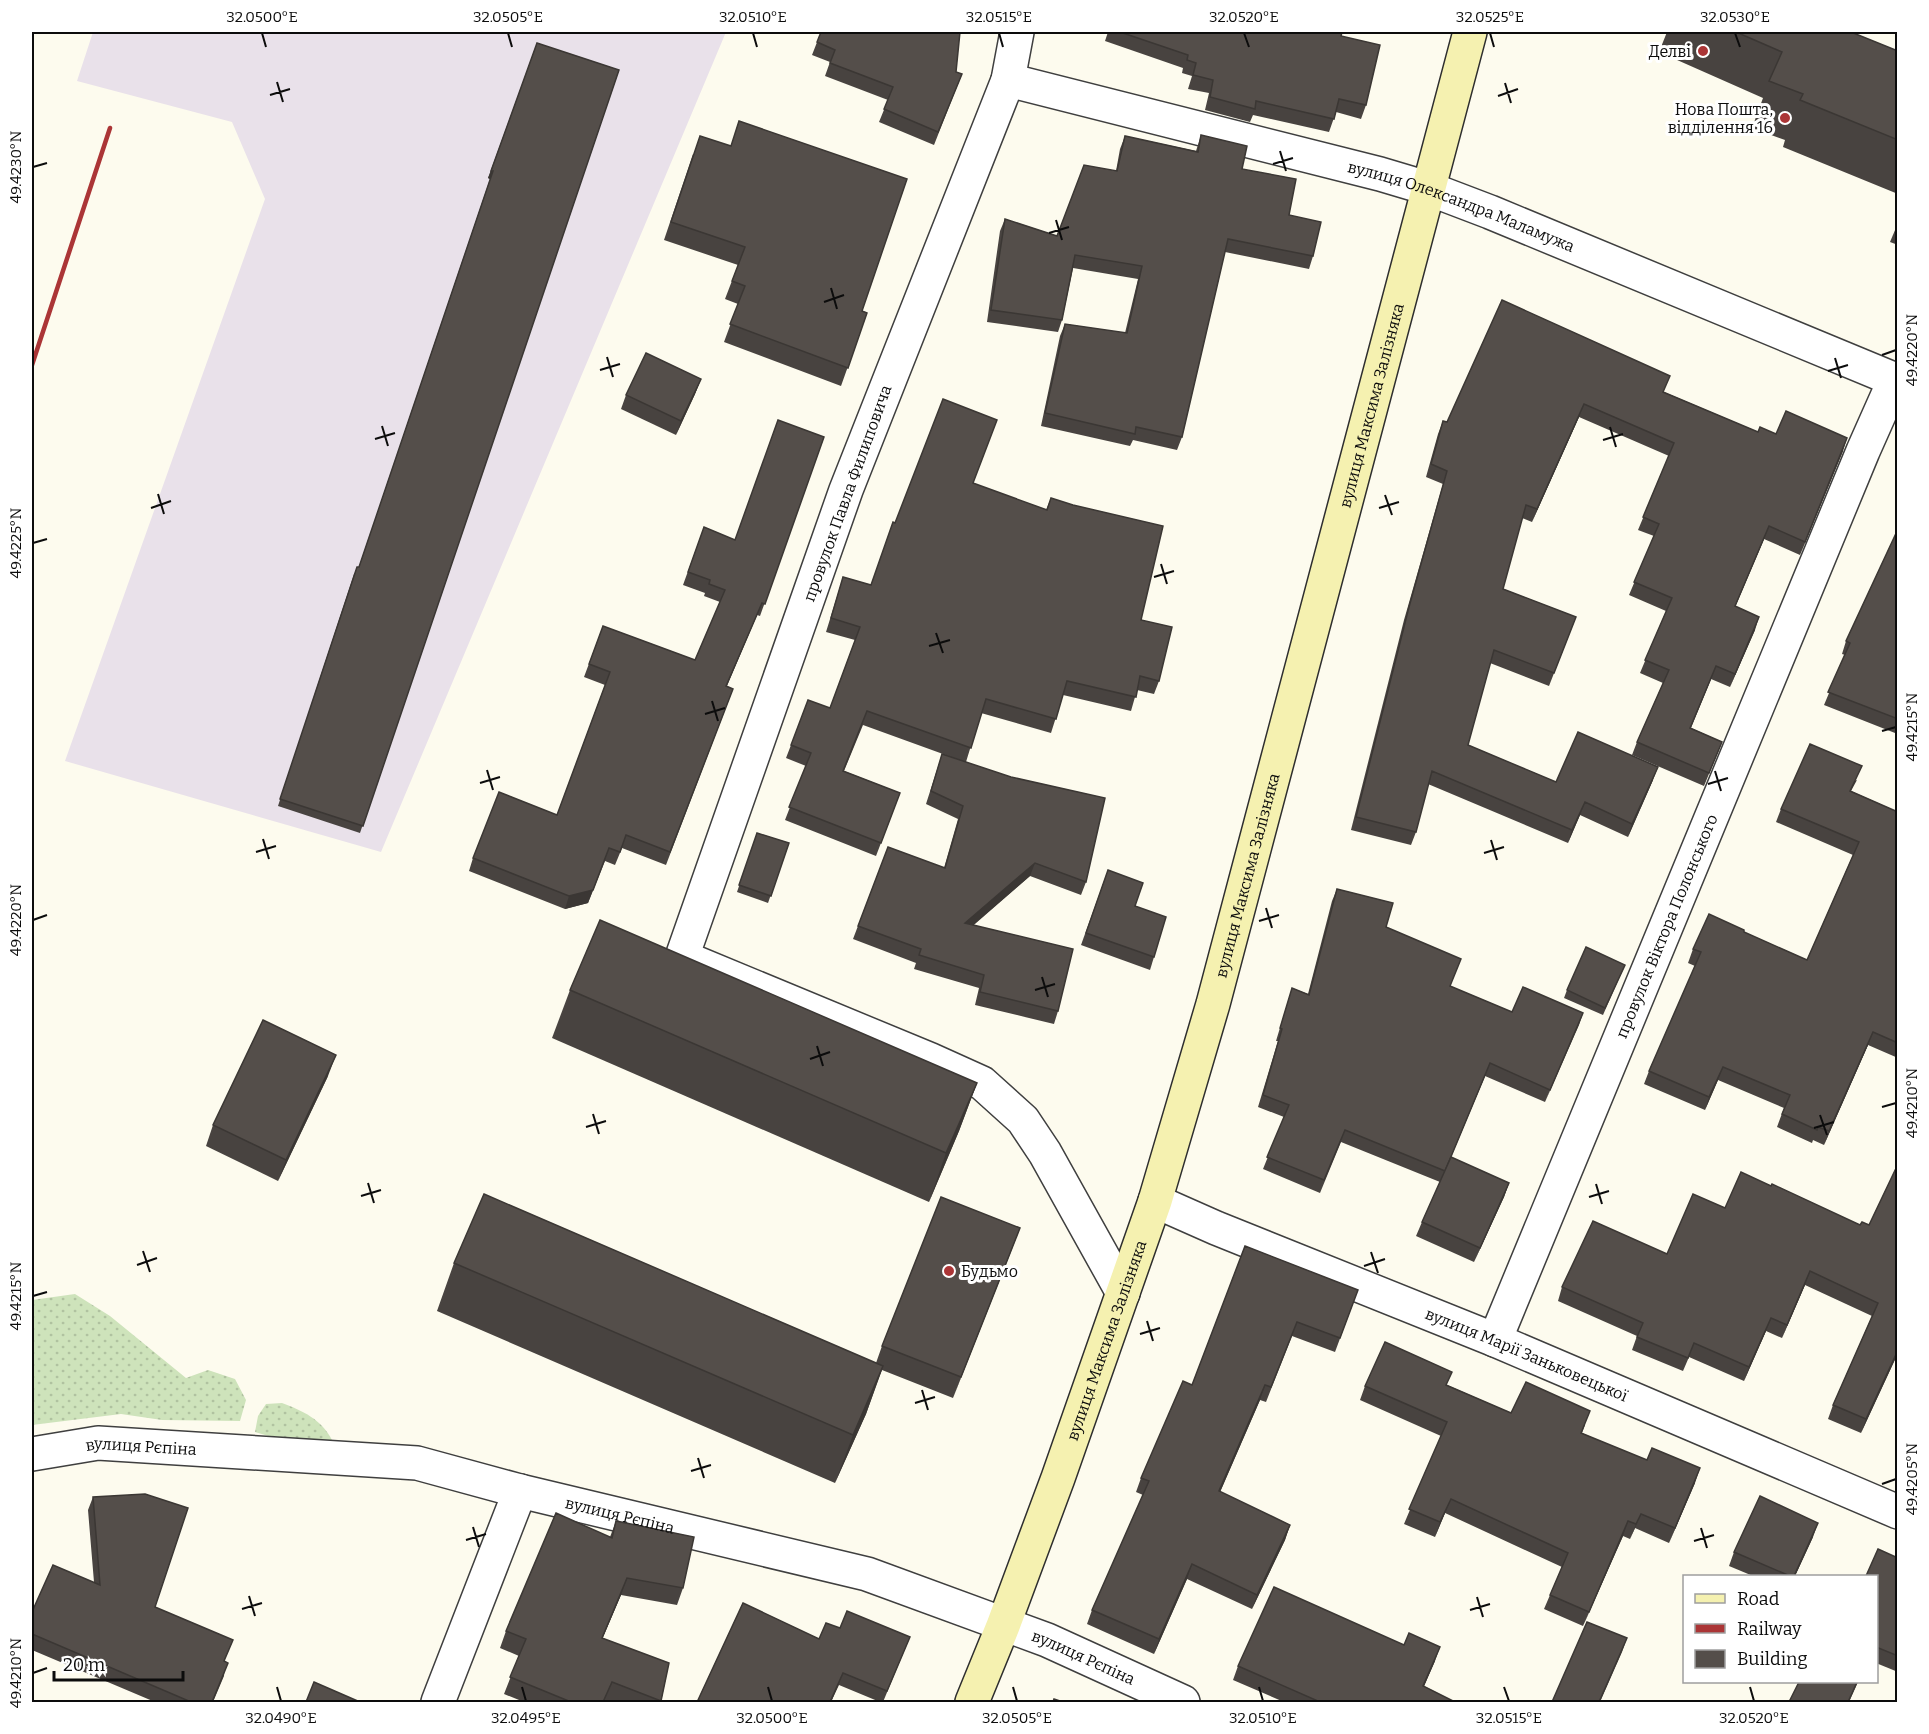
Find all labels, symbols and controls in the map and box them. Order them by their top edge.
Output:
text: 32.0500°E [226,8,298,26]
text: 32.0505°E [473,8,543,26]
text: 32.0510°E [719,8,787,26]
text: 32.0515°E [966,8,1032,26]
text: 32.0520°E [1209,8,1279,26]
text: 32.0525°E [1456,8,1524,26]
text: 32.0530°E [1700,8,1770,26]
place label: Делві [1649,42,1691,61]
marker: Делві [1696,44,1710,58]
place label: Нова Пошта, відділення 16 [1668,100,1773,137]
marker: Нова Пошта, відділення 16 [1778,111,1792,125]
text: 49.4230°N [7,130,25,203]
street label: вулиця Олександра Маламужа [1346,157,1578,256]
street label: вулиця Максима Залізняка [1336,301,1408,510]
text: 49.4220°N [1903,314,1921,386]
street label: провулок Павла Филиповича [799,382,896,604]
text: 49.4225°N [7,507,25,578]
text: 49.4215°N [1903,692,1921,761]
street label: вулиця Максима Залізняка [1211,771,1284,980]
street label: провулок Віктора Полонського [1612,811,1722,1041]
text: 49.4220°N [7,884,25,956]
text: 49.4210°N [1903,1068,1921,1138]
street label: вулиця Максима Залізняка [1063,1238,1151,1443]
text: 49.4215°N [7,1261,25,1330]
place label: Будьмо [961,1262,1018,1281]
marker: Будьмо [942,1264,956,1278]
street label: вулиця Марії Заньковецької [1422,1304,1631,1406]
street label: вулиця Рєпіна [84,1434,197,1459]
text: 49.4205°N [1903,1443,1921,1515]
street label: вулиця Рєпіна [563,1493,676,1538]
legend [1683,1575,1878,1683]
text: Road [1737,1588,1780,1610]
text: Railway [1737,1618,1802,1640]
street label: вулиця Рєпіна [1029,1626,1138,1689]
text: 49.4210°N [7,1638,25,1708]
scale bar [54,1644,183,1682]
text: Building [1737,1648,1808,1670]
text: 20 m [63,1654,105,1676]
text: 32.0490°E [245,1709,317,1727]
text: 32.0495°E [491,1709,561,1727]
text: 32.0500°E [736,1709,808,1727]
text: 32.0505°E [982,1709,1052,1727]
text: 32.0510°E [1229,1709,1297,1727]
text: 32.0515°E [1476,1709,1542,1727]
text: 32.0520°E [1719,1709,1789,1727]

